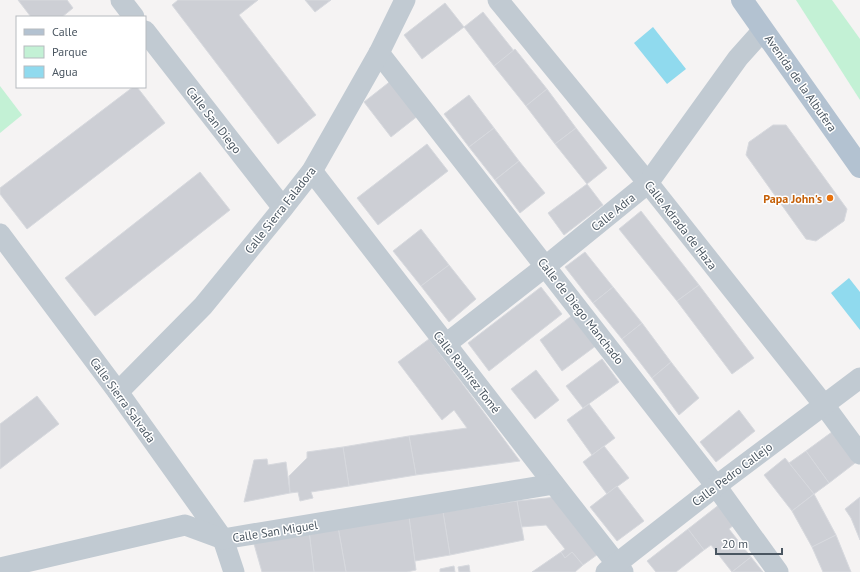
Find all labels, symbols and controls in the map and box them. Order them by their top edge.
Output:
legend [16,16,146,88]
text: Calle [52,24,78,39]
street label: Avenida de la Albufera [762,32,840,134]
text: Parque [52,44,87,59]
text: Agua [52,64,78,79]
street label: Calle San Diego [183,84,245,156]
street label: Calle Sierra Faladora [241,163,319,257]
street label: Calle Adrada de Haza [642,178,720,272]
street label: Calle Adra [588,190,638,234]
place label: Papa John's [763,191,822,206]
marker: Papa John's [825,193,835,203]
street label: Calle de Diego Manchado [535,255,627,367]
street label: Calle Ramírez Tomé [430,328,504,416]
street label: Calle Sierra Salvada [87,354,159,446]
street label: Calle Pedro Callejo [689,439,775,509]
street label: Calle San Miguel [231,517,319,545]
scale bar [716,530,782,556]
text: 20 m [722,536,748,551]

